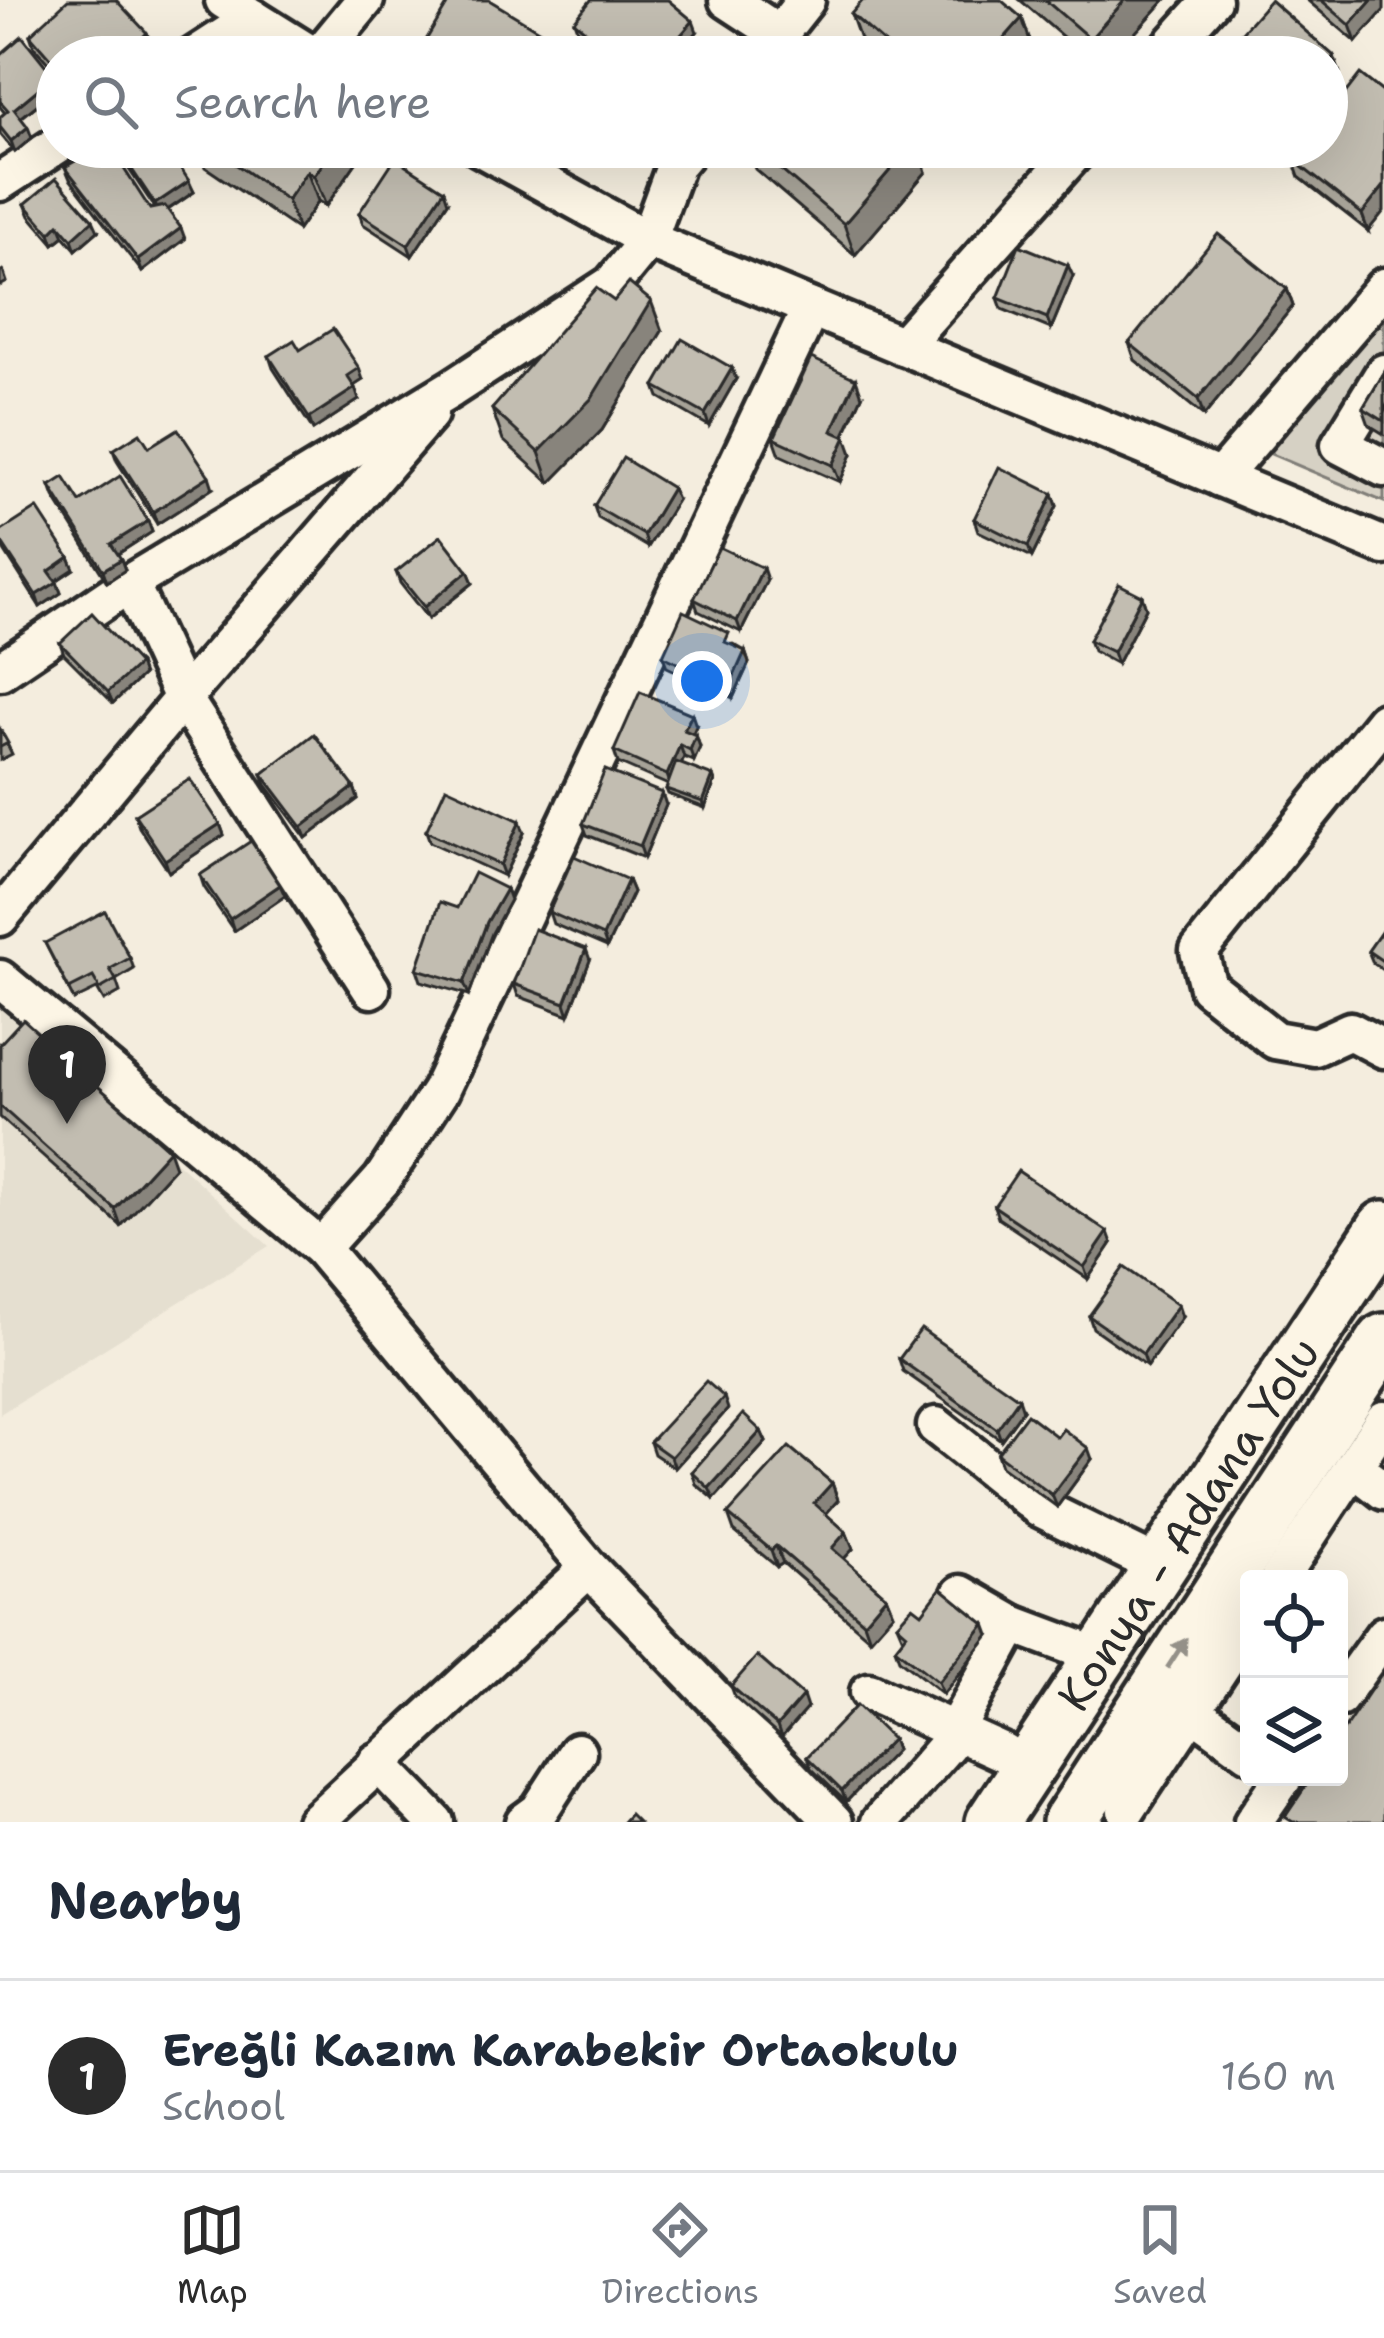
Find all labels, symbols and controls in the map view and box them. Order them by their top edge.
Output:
search box [36,36,1348,168]
icon: search [78,69,144,135]
text: Search here [174,72,431,132]
your location [672,651,732,711]
pin: 1 [28,1025,106,1124]
street label: Konya - Adana Yolu [1043,1325,1333,1722]
map controls [1240,1570,1348,1786]
button: locate [1240,1570,1348,1678]
one-way arrow [1166,1636,1188,1669]
button: layers [1240,1678,1348,1786]
text: Nearby [48,1866,243,1934]
text: Ereğli Kazım Karabekir Ortaokulu [162,2020,959,2080]
text: 1 [78,2050,96,2102]
text: 160 m [1221,2050,1336,2102]
text: School [162,2080,285,2132]
tab: Map [177,2197,248,2314]
tab: Directions [602,2197,759,2314]
tab: Saved [1113,2197,1207,2314]

